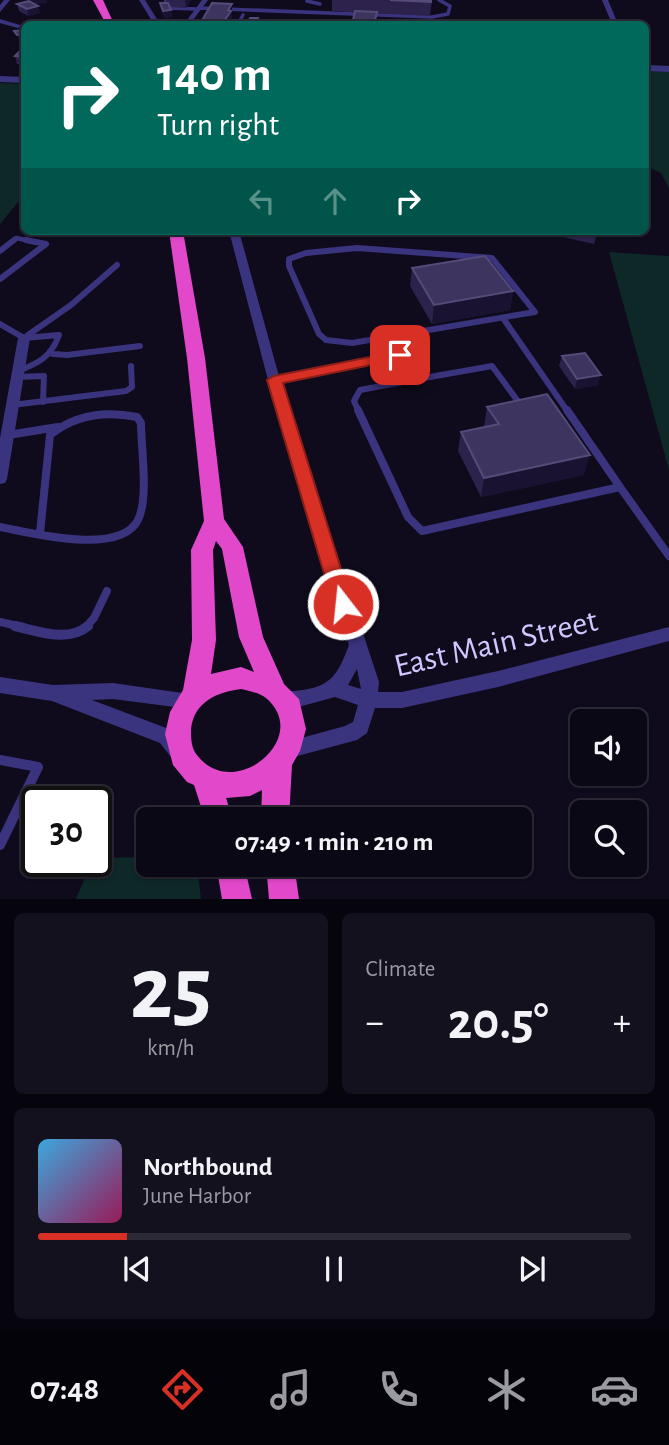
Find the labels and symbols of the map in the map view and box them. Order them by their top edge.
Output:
pin [370,325,430,385]
position arrow [306,567,380,641]
street label: East Main Street [391,604,601,683]
speed limit sign: 30 [21,786,112,877]

